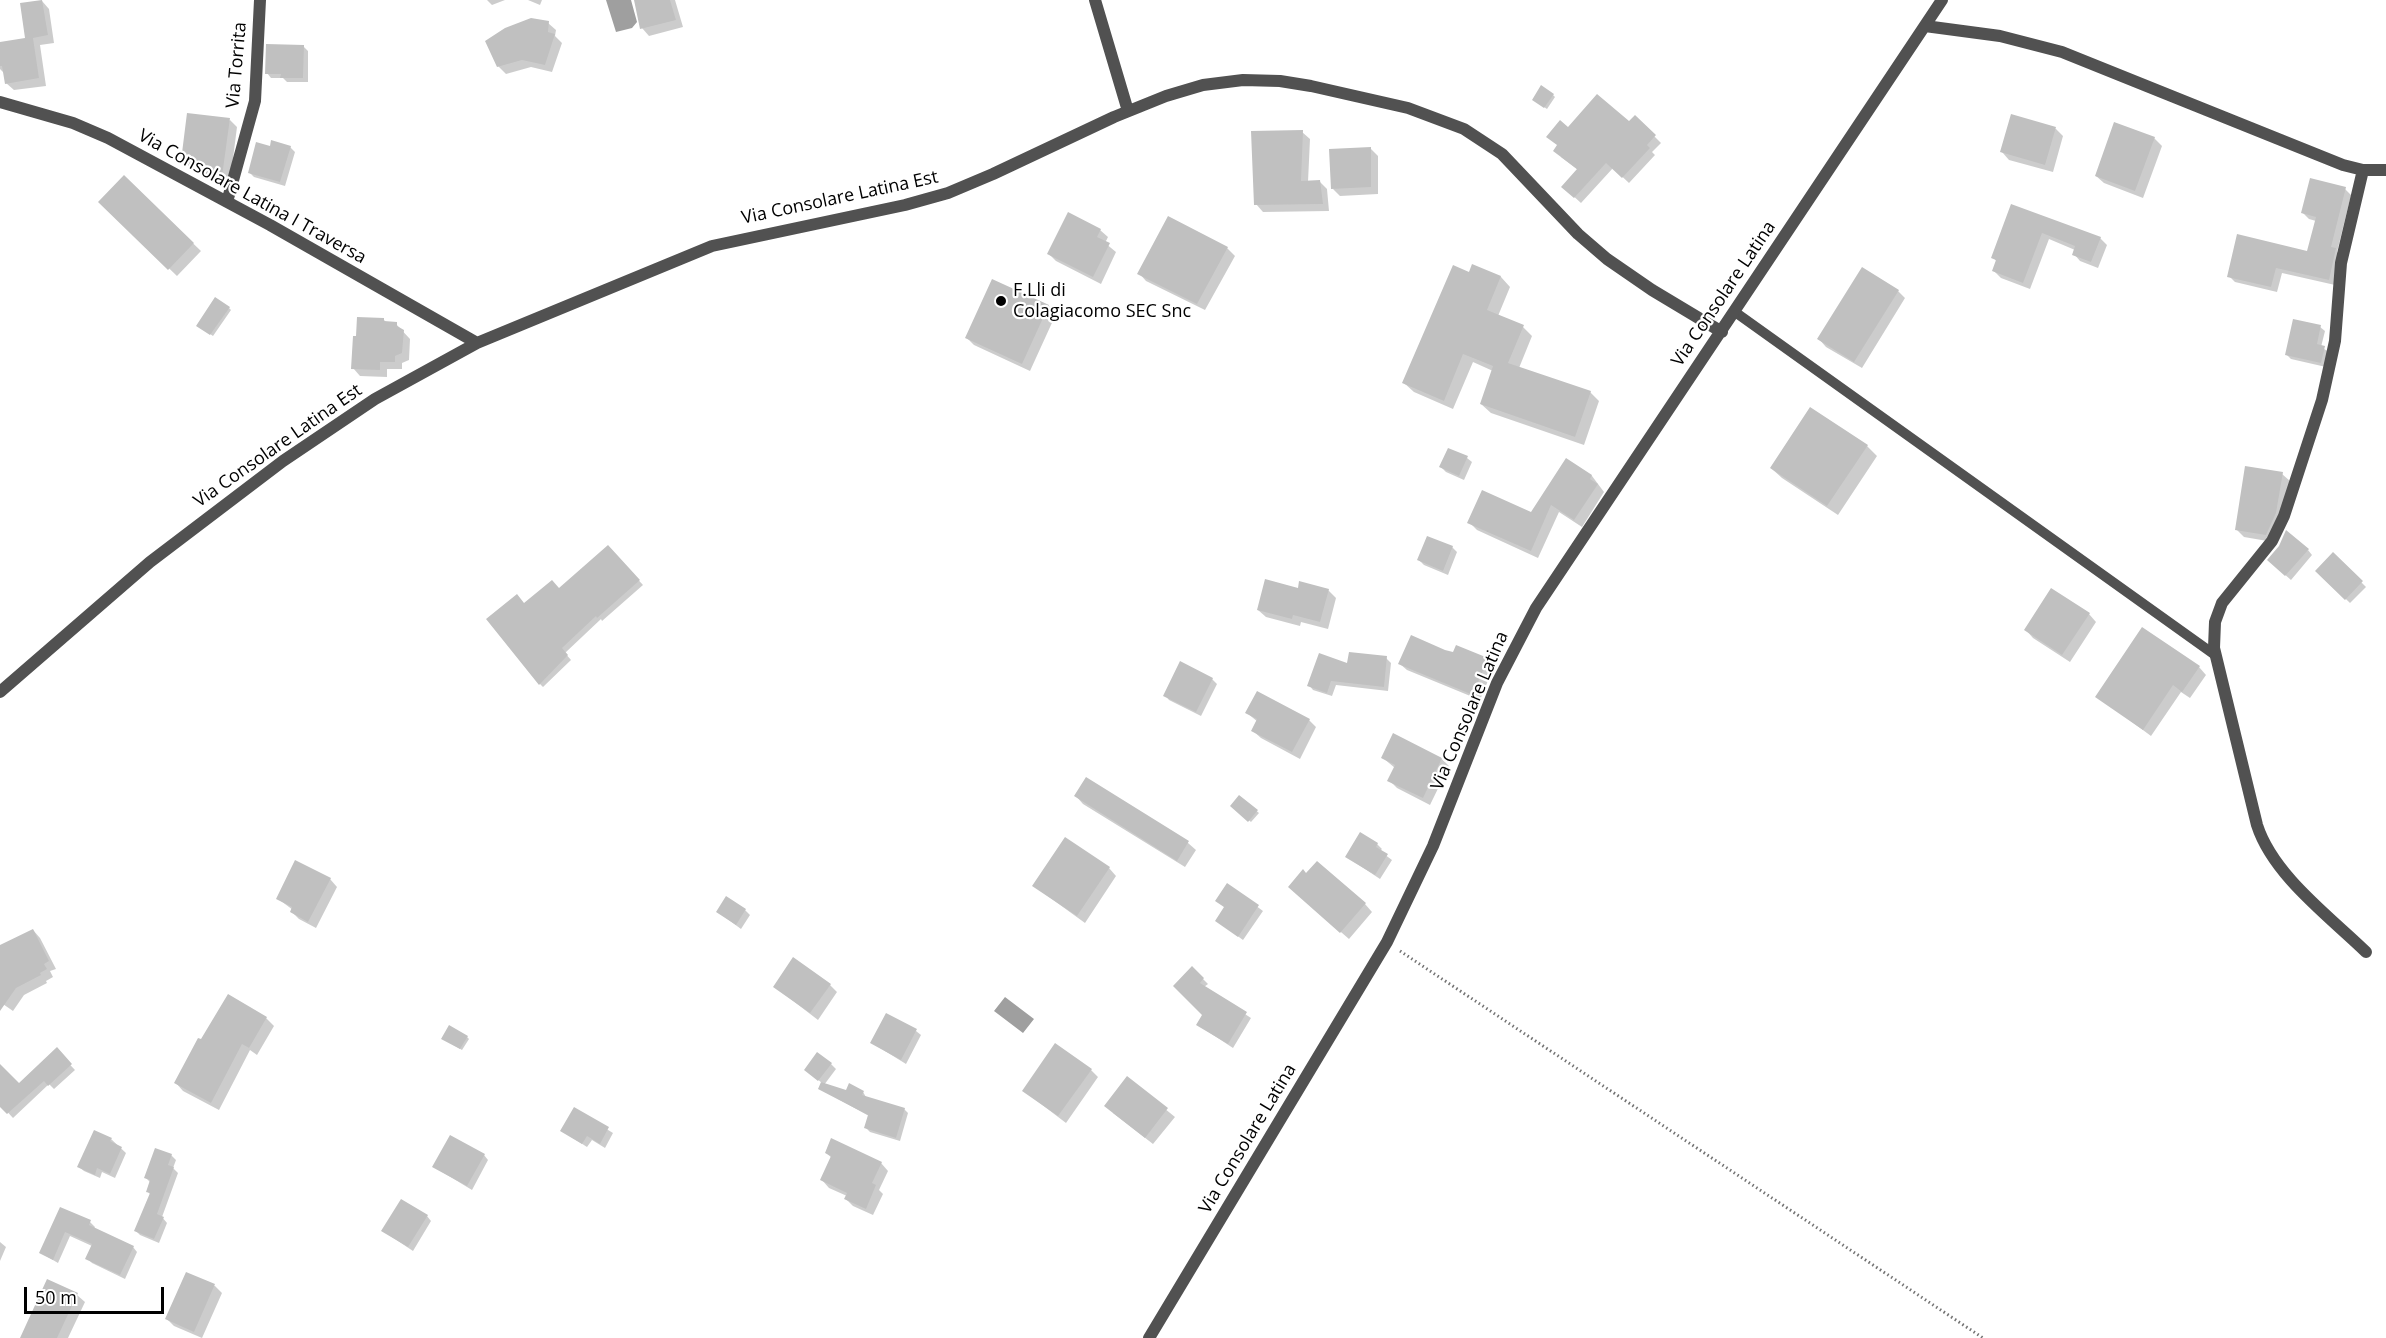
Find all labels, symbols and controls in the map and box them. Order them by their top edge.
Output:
street label: Via Torrita [222,21,252,109]
street label: Via Consolare Latina I Traversa [134,125,370,269]
street label: Via Consolare Latina Est [740,167,940,229]
street label: Via Consolare Latina [1667,217,1781,371]
place label: F.Lli di Colagiacomo SEC Snc [1013,280,1191,322]
marker: F.Lli di Colagiacomo SEC Snc [994,294,1008,308]
street label: Via Consolare Latina Est [190,380,366,512]
street label: Via Consolare Latina [1427,628,1513,794]
street label: Via Consolare Latina [1195,1060,1301,1218]
scale bar [27,1275,166,1313]
text: 50 m [35,1285,77,1309]

